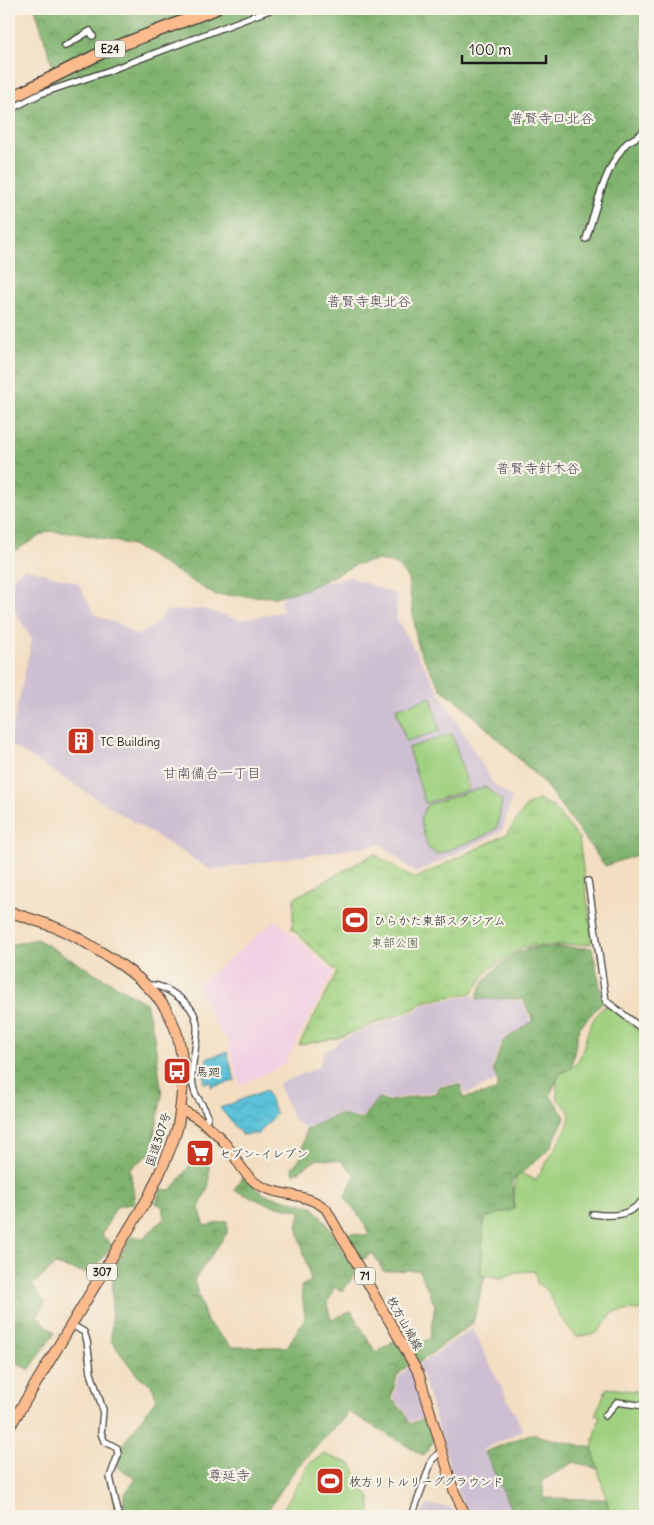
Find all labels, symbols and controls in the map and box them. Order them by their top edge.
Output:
scale bar [462,32,545,64]
text: 100 m [469,40,511,59]
road number: E24 [95,41,125,58]
district label: 普賢寺口北谷 [510,109,594,127]
district label: 普賢寺奥北谷 [327,292,411,310]
district label: 普賢寺針木谷 [496,459,580,477]
building icon: TC Building [66,726,96,756]
place label: TC Building [100,734,160,749]
district label: 甘南備台一丁目 [163,764,261,782]
sports icon: ひらかた東部スタジアム [340,905,370,935]
place label: ひらかた東部スタジアム [374,913,506,928]
park label: 東部公園 [371,935,419,950]
bus stop icon: 馬廻 [162,1056,192,1086]
place label: 馬廻 [196,1064,220,1079]
street label: 国道307号 [142,1110,174,1168]
supermarket icon: セブン-イレブン [185,1138,215,1168]
place label: セブン-イレブン [219,1146,308,1161]
road number: 307 [87,1264,117,1280]
road number: 71 [355,1268,375,1284]
street label: 枚方山城線 [384,1293,426,1353]
district label: 尊延寺 [208,1466,250,1484]
sports icon: 枚方リトルリーググラウンド [315,1466,345,1496]
place label: 枚方リトルリーググラウンド [349,1474,504,1489]

